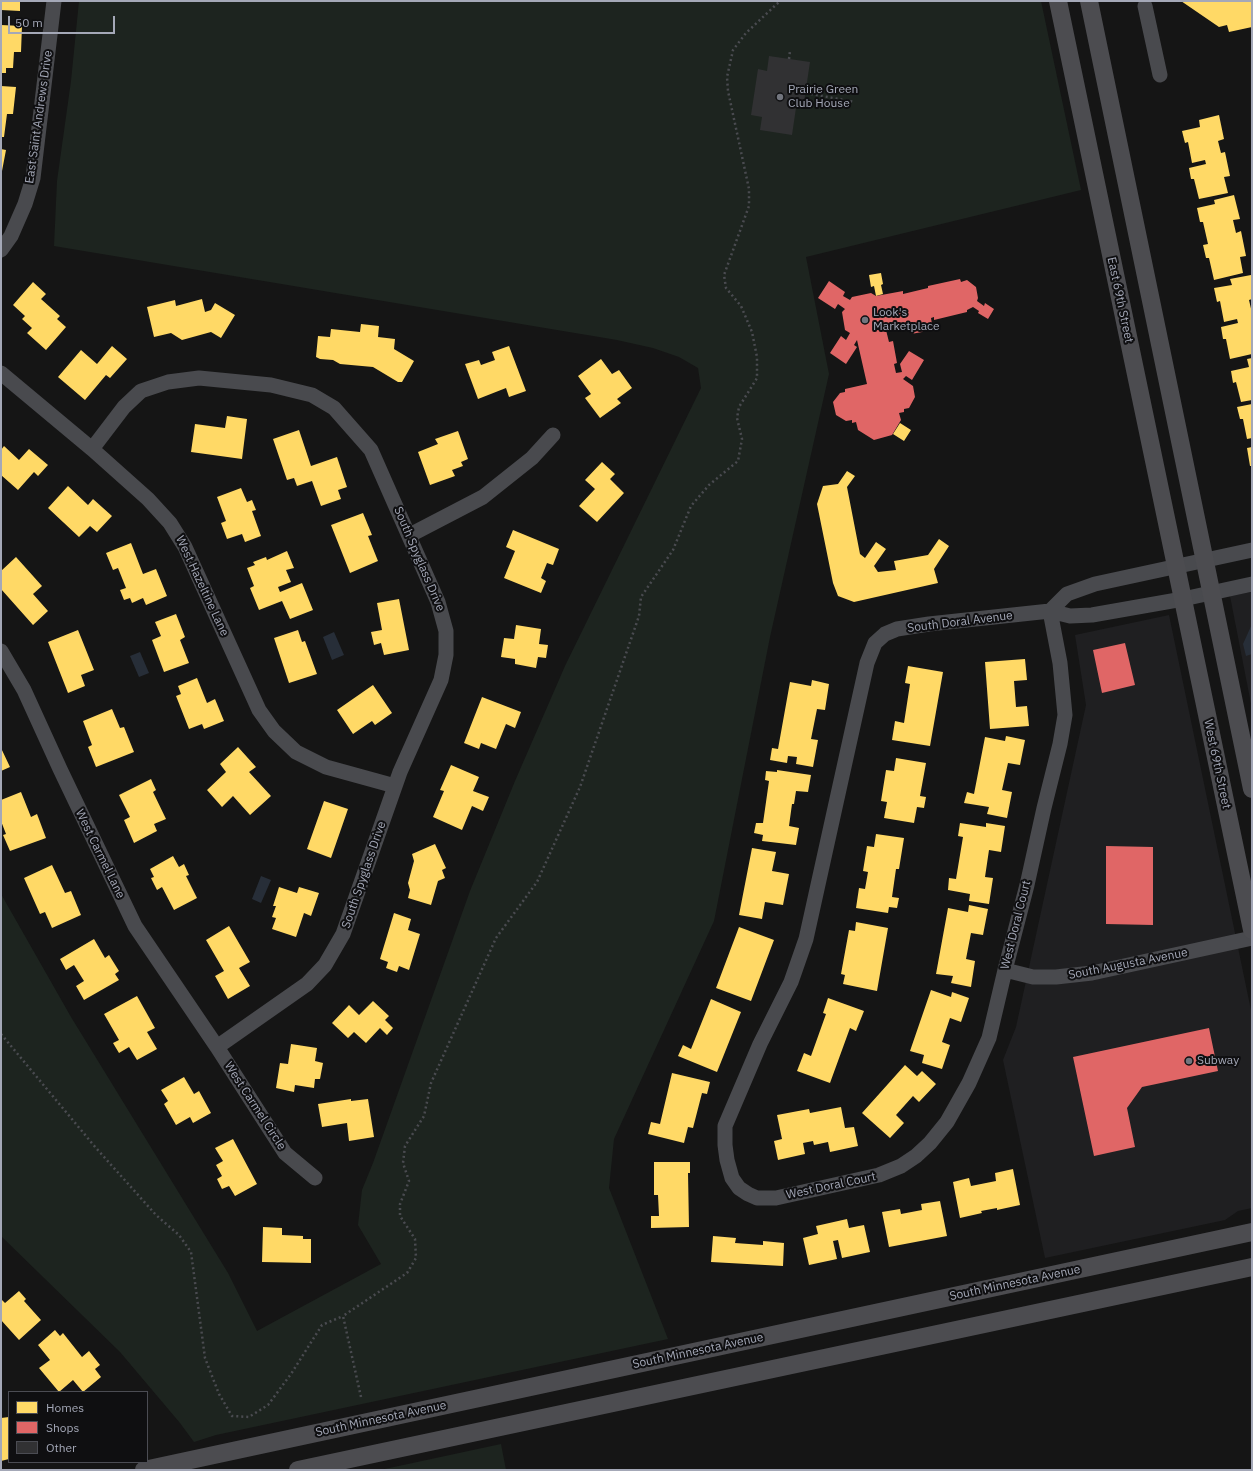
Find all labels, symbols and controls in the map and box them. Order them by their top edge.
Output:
scale bar [10,8,117,34]
text: 50 m [15,15,43,30]
street label: East Saint Andrews Drive [23,49,55,185]
place label: Prairie Green Club House [788,83,858,111]
marker: Prairie Green Club House [775,92,785,102]
street label: East 69th Street [1104,256,1136,344]
place label: Look's Marketplace [873,306,940,334]
marker: Look's Marketplace [860,315,870,325]
street label: South Spyglass Drive [390,505,448,613]
street label: West Hazeltine Lane [172,533,232,639]
street label: South Doral Avenue [906,608,1014,636]
street label: West 69th Street [1200,718,1234,810]
street label: West Carmel Lane [72,807,128,901]
street label: South Spyglass Drive [339,820,389,930]
street label: West Doral Court [998,879,1034,971]
street label: South Augusta Avenue [1067,945,1189,983]
place label: Subway [1197,1054,1239,1068]
marker: Subway [1184,1056,1194,1066]
street label: West Carmel Circle [221,1059,289,1153]
street label: West Doral Court [785,1169,877,1203]
street label: South Minnesota Avenue [948,1262,1082,1304]
street label: South Minnesota Avenue [631,1330,765,1372]
legend [8,1391,148,1463]
street label: South Minnesota Avenue [314,1398,448,1440]
text: Homes [46,1400,84,1415]
text: Shops [46,1420,79,1435]
text: Other [46,1440,77,1455]

